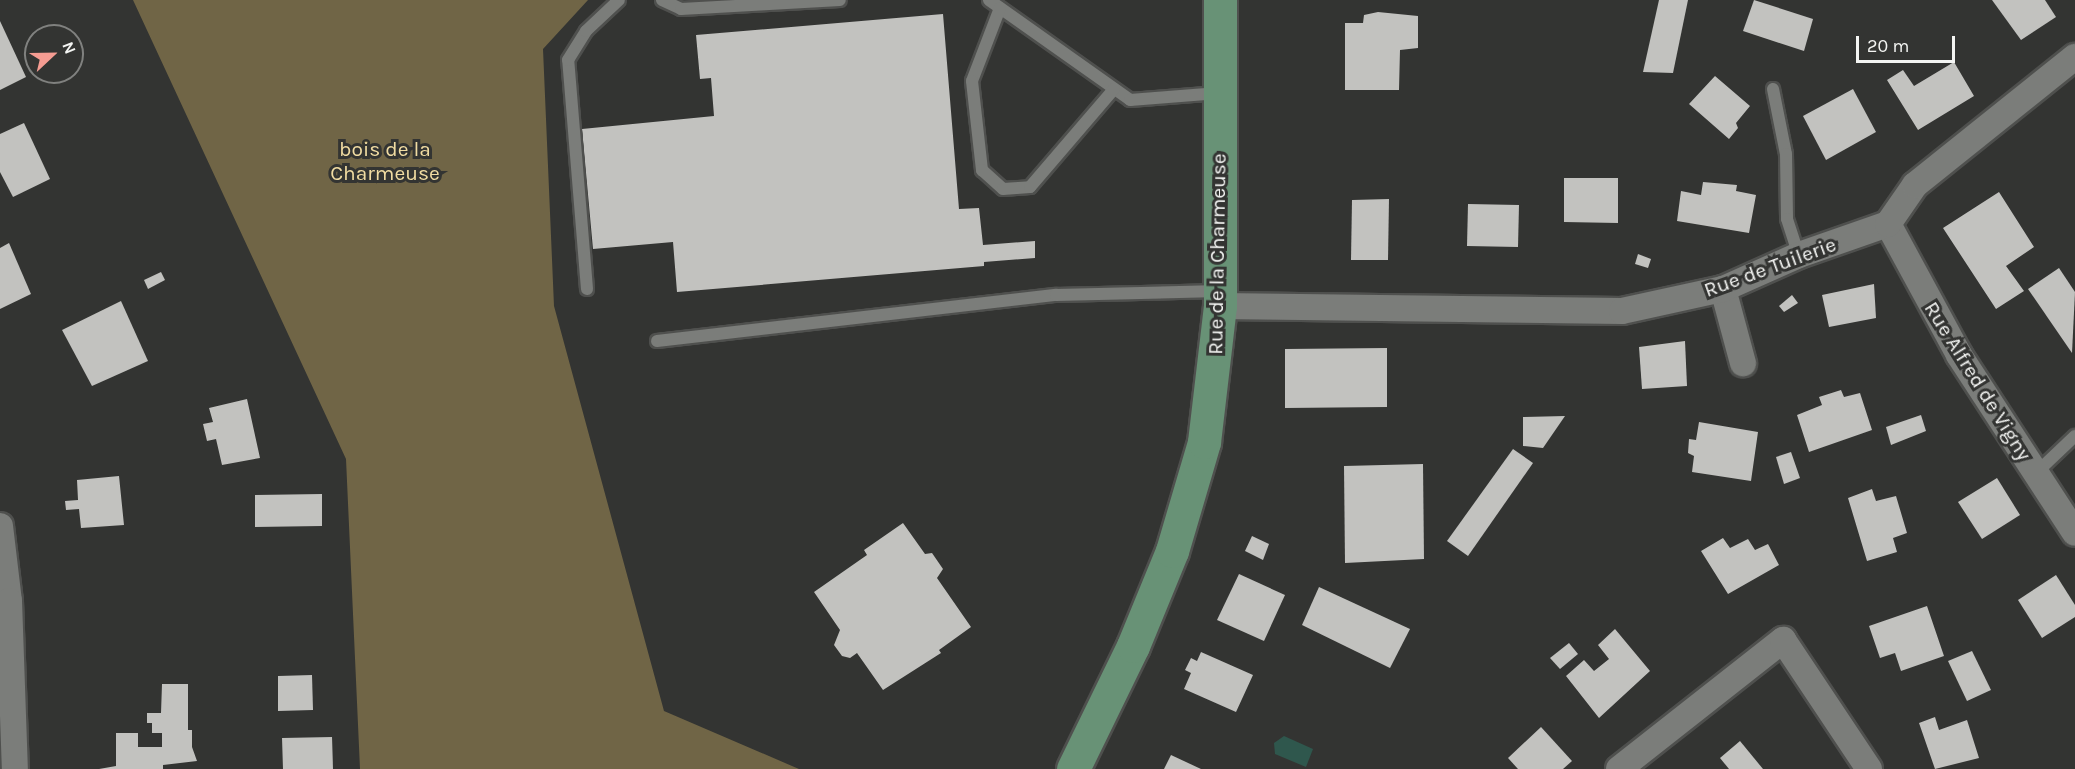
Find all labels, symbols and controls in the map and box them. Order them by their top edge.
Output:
north arrow [24,24,84,84]
scale bar [1859,24,1958,62]
text: 20 m [1867,35,1909,57]
text: N [58,39,80,57]
park label: bois de la Charmeuse [330,136,440,186]
street label: Rue de la Charmeuse [1203,153,1231,355]
street label: Rue de Tuilerie [1700,231,1840,303]
street label: Rue Alfred de Vigny [1919,297,2037,465]

